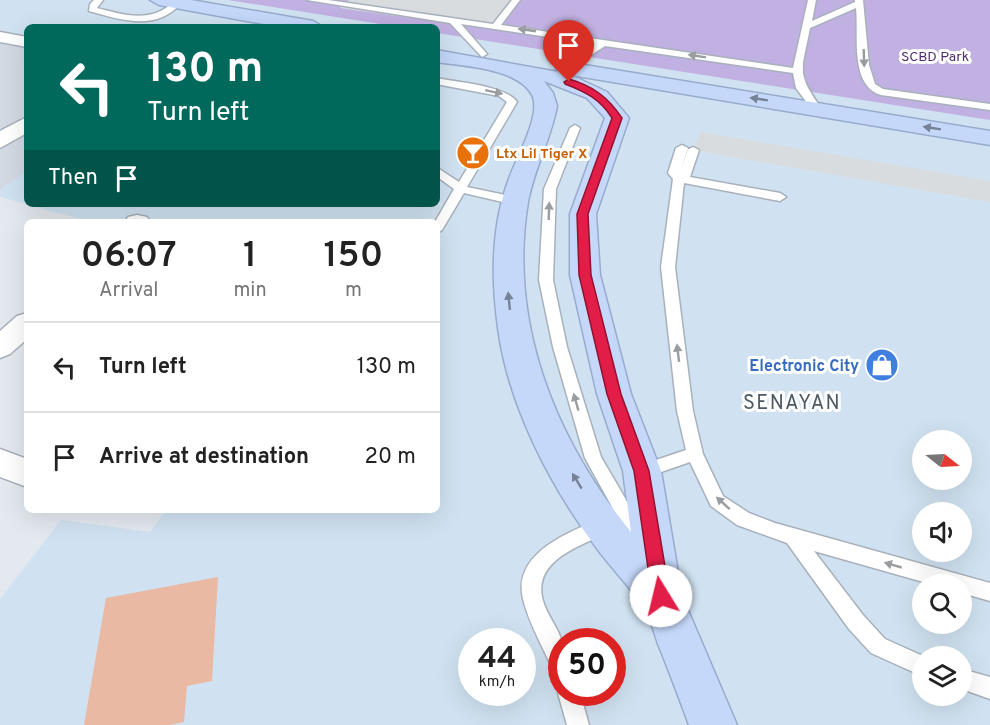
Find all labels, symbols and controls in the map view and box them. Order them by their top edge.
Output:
pin [543,20,594,82]
one-way arrow [517,26,536,35]
icon: arrive [552,29,585,62]
text: 130 m [147,44,263,97]
icon: left [48,48,126,126]
one-way arrow [860,49,869,68]
park label: SCBD Park [901,49,969,66]
one-way arrow [688,51,707,60]
one-way arrow [485,88,503,98]
one-way arrow [750,95,769,104]
text: Turn left [147,96,249,130]
one-way arrow [923,123,942,132]
bar icon: Ltx Lil Tiger X [455,135,491,171]
place label: Ltx Lil Tiger X [496,146,587,163]
icon: arrive [110,162,143,195]
text: Then [48,165,98,192]
one-way arrow [544,202,553,221]
text: 06:07 [81,234,177,280]
text: 1 [243,234,257,280]
text: 150 [324,234,383,280]
text: Arrival [99,278,159,304]
text: min [233,278,267,304]
text: m [345,278,362,304]
one-way arrow [504,291,513,310]
one-way arrow [673,343,683,362]
shop icon: Electronic City [864,347,900,383]
icon: left [48,351,81,384]
text: Turn left [99,354,187,381]
text: 130 m [357,354,416,381]
place label: Electronic City [749,357,859,377]
district label: SENAYAN [743,391,841,417]
one-way arrow [571,393,580,411]
north arrow [912,430,972,490]
map controls [912,430,972,706]
icon: arrive [48,441,81,474]
text: Arrive at destination [99,444,309,471]
text: 20 m [365,444,416,471]
one-way arrow [572,473,582,490]
one-way arrow [715,496,730,510]
button: sound [912,502,972,562]
one-way arrow [884,560,902,569]
position arrow [629,564,693,628]
button: search [912,574,972,634]
speed limit sign: 50 [548,628,626,706]
text: 44 [478,641,516,678]
button: layers [912,646,972,706]
text: km/h [479,673,515,692]

